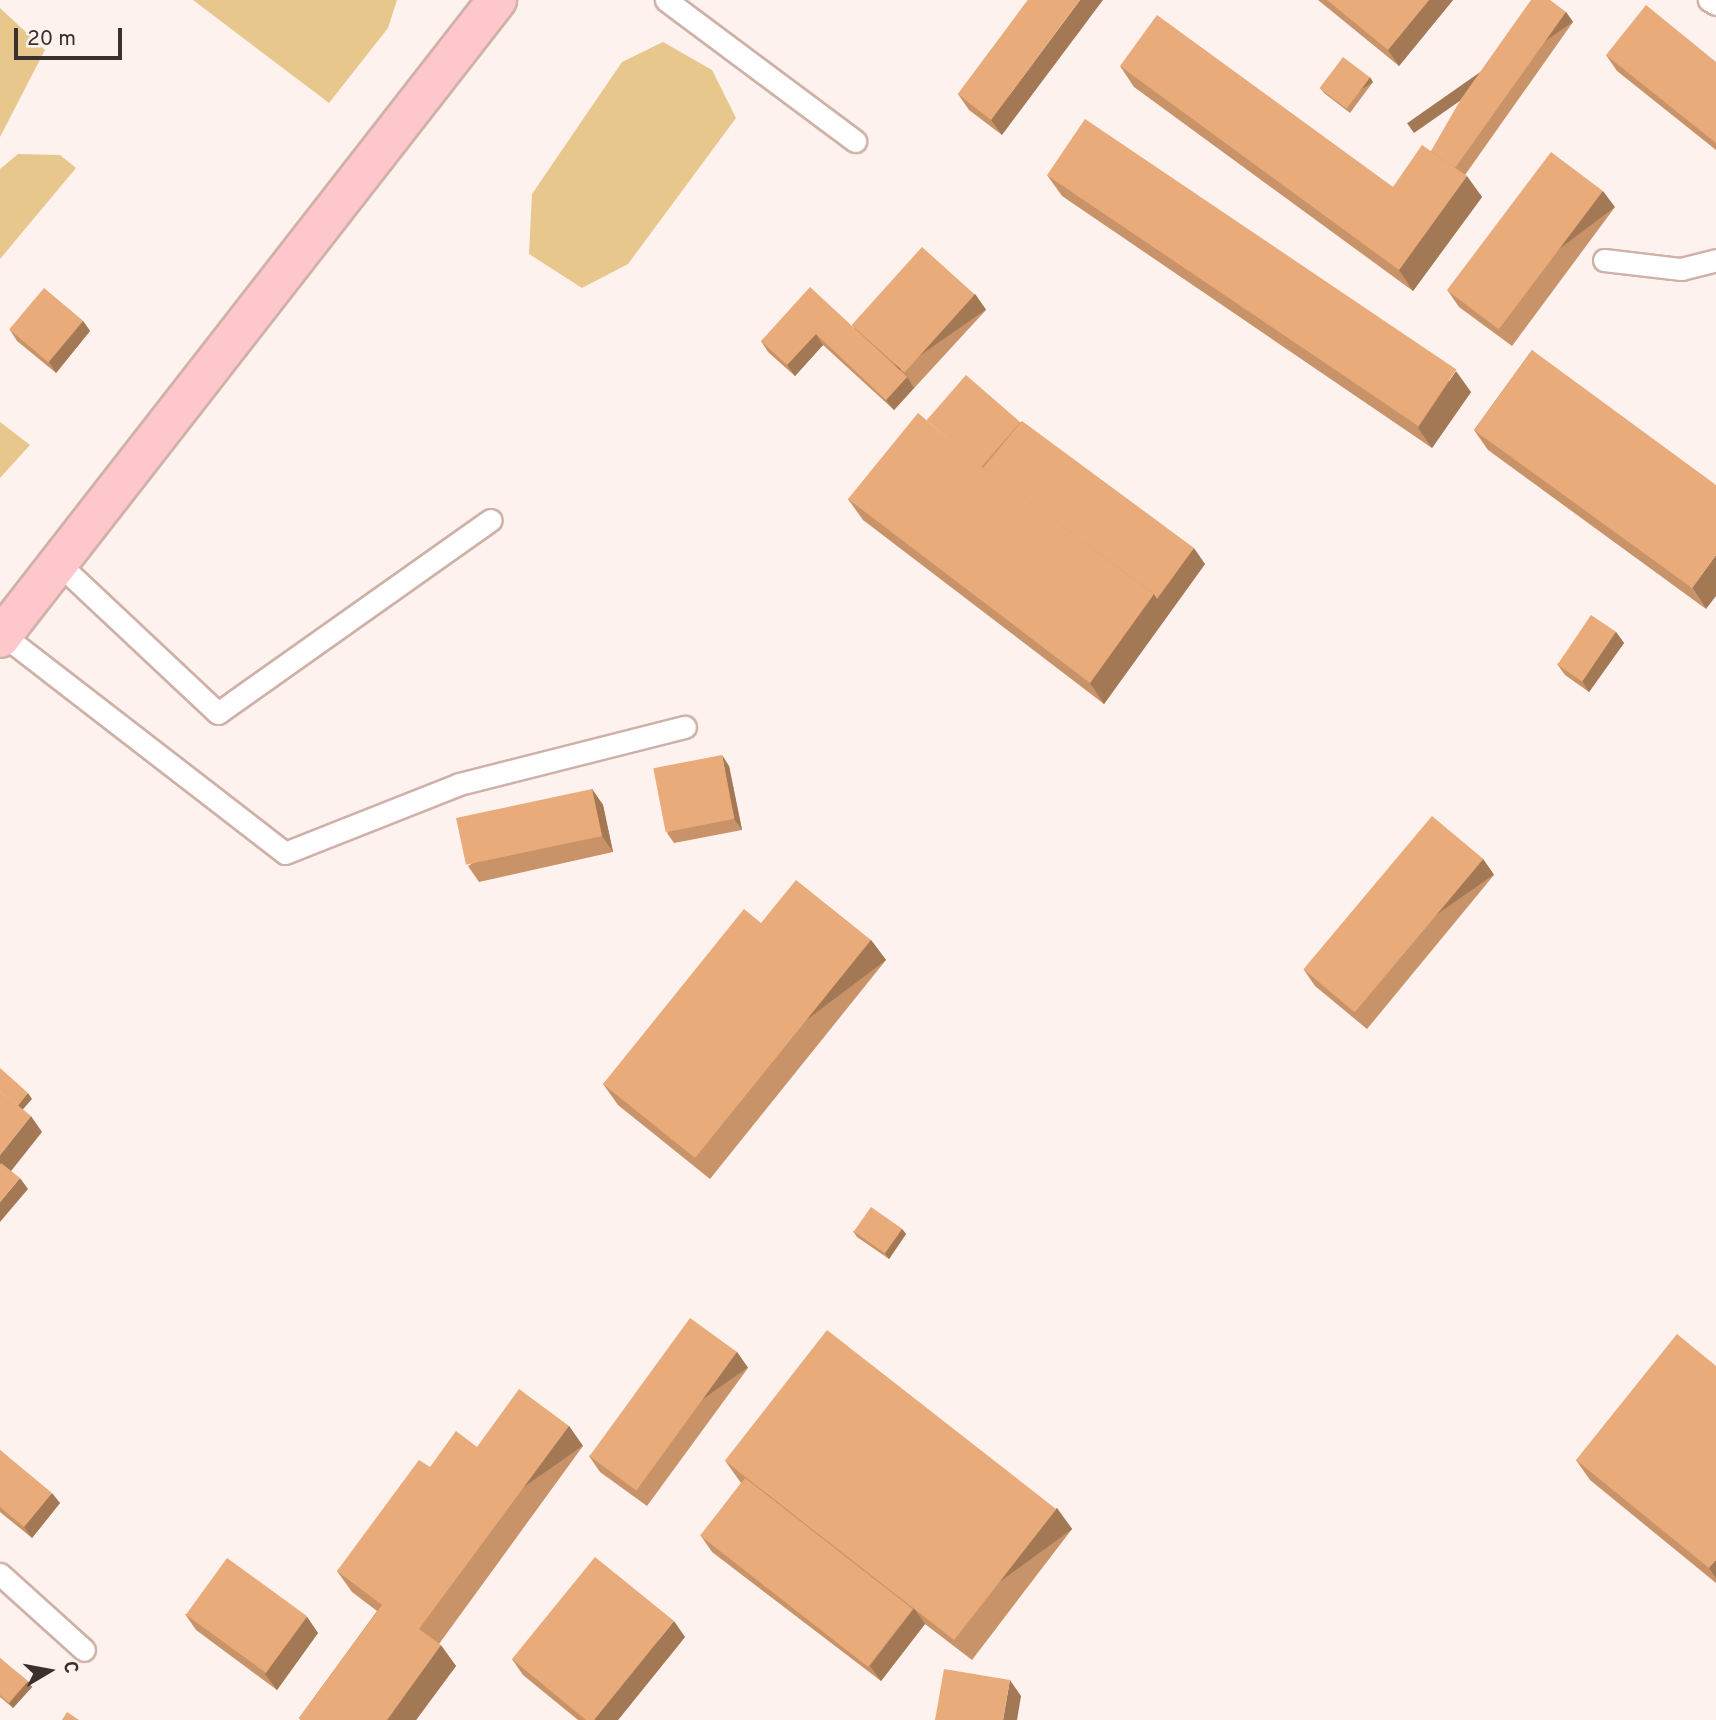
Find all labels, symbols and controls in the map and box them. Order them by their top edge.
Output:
scale bar [18,14,126,58]
text: 20 m [27,26,76,53]
north arrow [14,1636,84,1706]
text: С [57,1659,83,1675]

